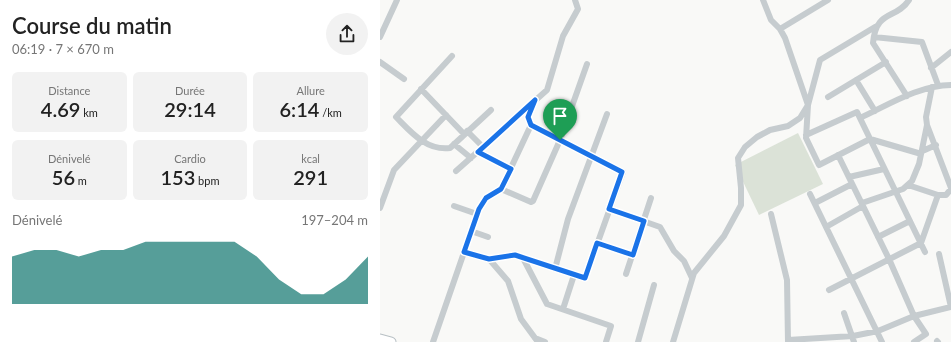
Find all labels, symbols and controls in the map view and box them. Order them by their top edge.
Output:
text: Course du matin [12,12,172,39]
button: share [326,13,368,55]
text: 06:19 · 7 × 670 m [12,41,114,57]
text: Distance [48,84,90,97]
text: Durée [175,84,205,97]
text: Allure [296,84,325,97]
text: 4.69 [41,97,80,121]
text: 29:14 [164,97,216,121]
text: 6:14 [279,97,319,121]
pin [543,99,577,140]
icon: arrive [549,105,571,127]
text: km [80,106,98,119]
text: /km [319,106,342,119]
text: Dénivelé [48,152,91,165]
text: Cardio [174,152,206,165]
text: kcal [301,152,320,165]
text: 56 [52,165,75,189]
text: 153 [160,165,195,189]
text: 291 [293,165,328,189]
text: m [75,174,87,187]
text: bpm [195,174,220,187]
text: Dénivelé [12,212,62,228]
text: 197–204 m [301,212,368,228]

